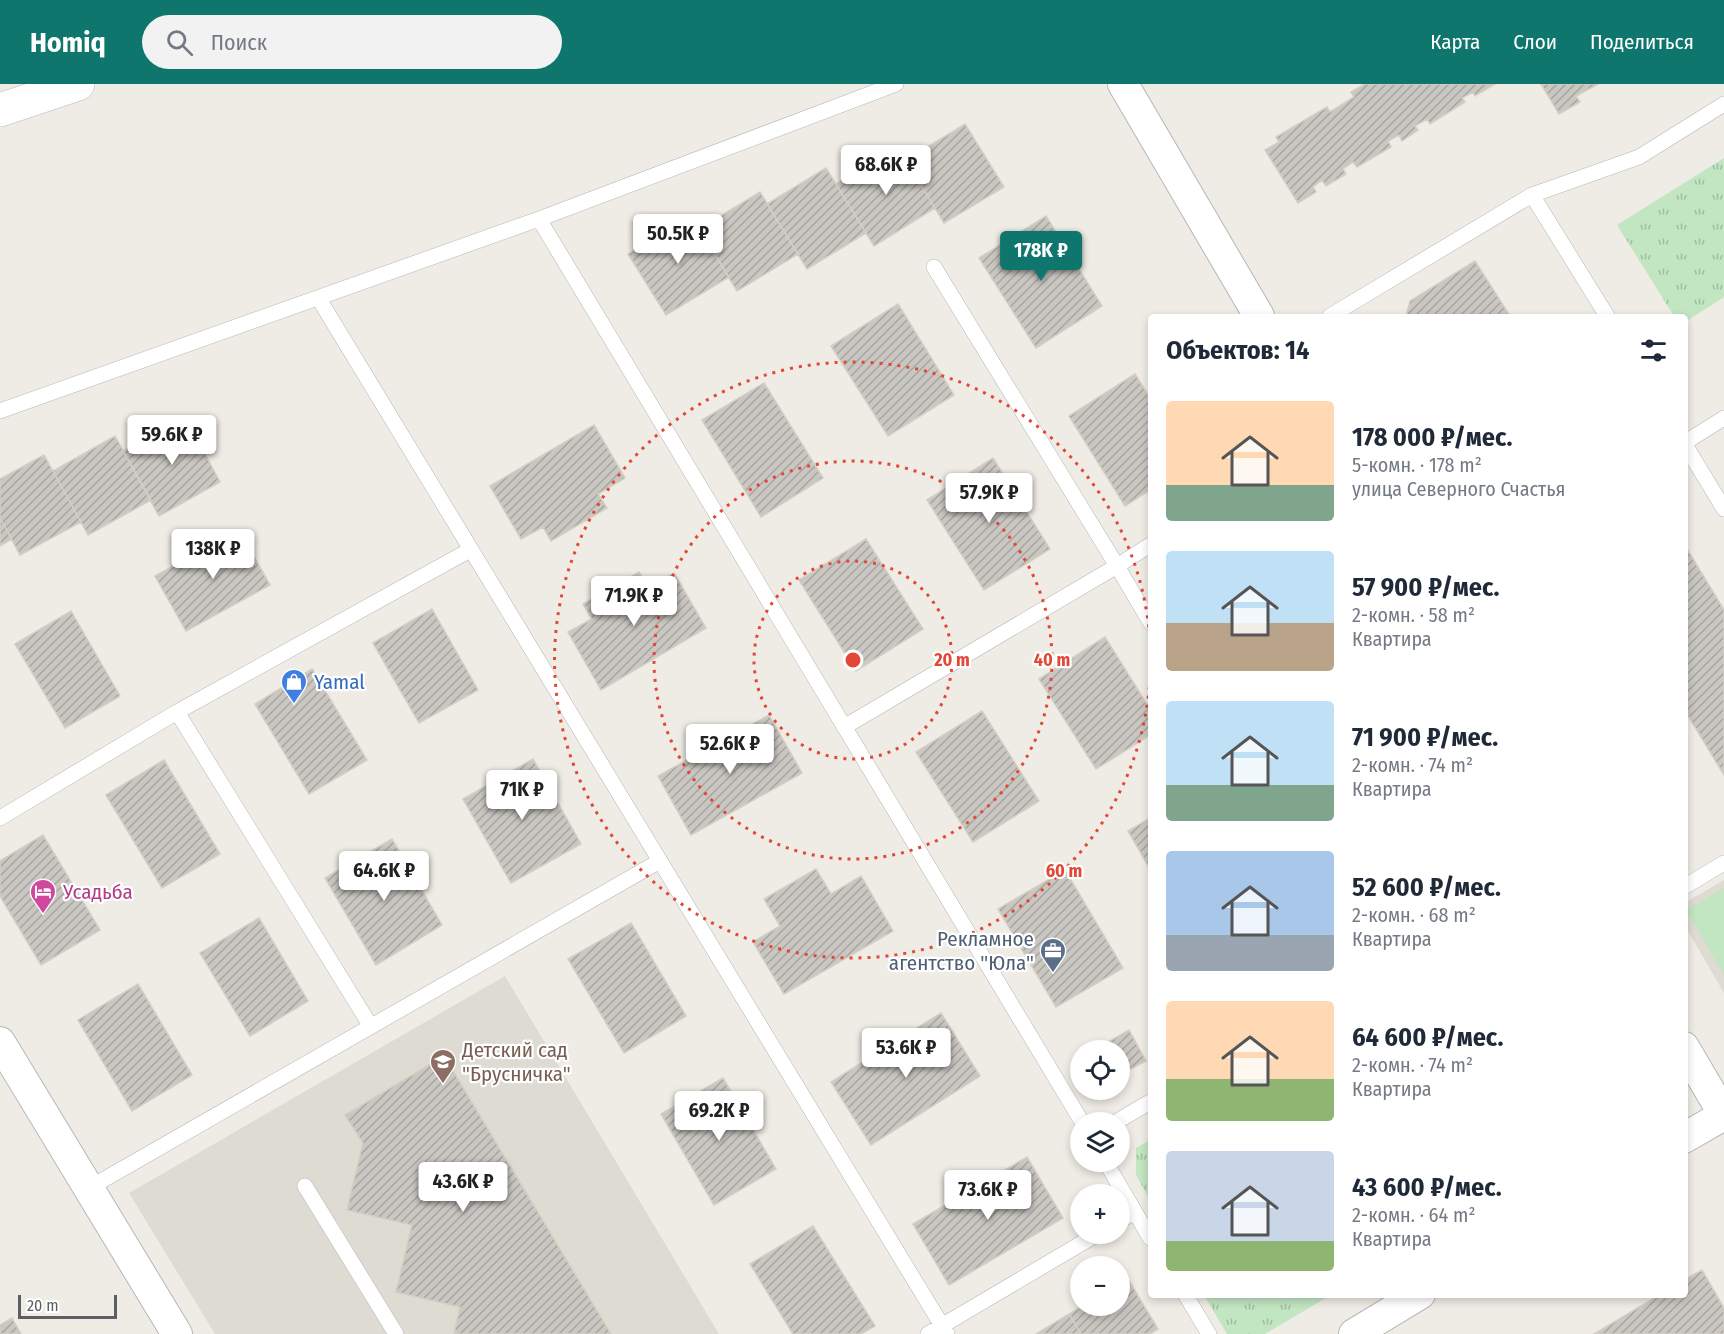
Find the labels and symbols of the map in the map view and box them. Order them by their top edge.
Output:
pin: 68.6K ₽ [831,145,941,196]
pin: 50.5K ₽ [623,214,733,265]
pin: 178K ₽ [992,231,1090,282]
pin: 59.6K ₽ [117,415,227,466]
pin: 57.9K ₽ [934,473,1044,524]
pin: 138K ₽ [164,529,262,580]
pin: 71.9K ₽ [579,576,689,627]
text: 20 m [933,649,970,671]
text: 40 m [1034,649,1070,671]
centre of rings [843,650,863,670]
shop icon: Yamal [279,667,309,705]
place label: Yamal [314,669,365,695]
pin: 52.6K ₽ [675,724,785,775]
pin: 71K ₽ [480,770,564,821]
pin: 64.6K ₽ [329,851,439,902]
text: 60 m [1046,860,1082,882]
hotel icon: Усадьба [28,877,58,915]
place label: Усадьба [62,879,133,905]
place label: Рекламное агентство "Юла" [889,926,1034,976]
office icon: Рекламное агентство "Юла" [1038,936,1068,974]
pin: 53.6K ₽ [851,1028,961,1079]
place label: Детский сад "Брусничка" [461,1037,571,1087]
school or university icon: Детский сад "Брусничка" [428,1047,458,1085]
pin: 69.2K ₽ [664,1091,774,1142]
pin: 43.6K ₽ [408,1162,518,1213]
pin: 73.6K ₽ [933,1170,1043,1221]
scale bar [18,1292,117,1320]

